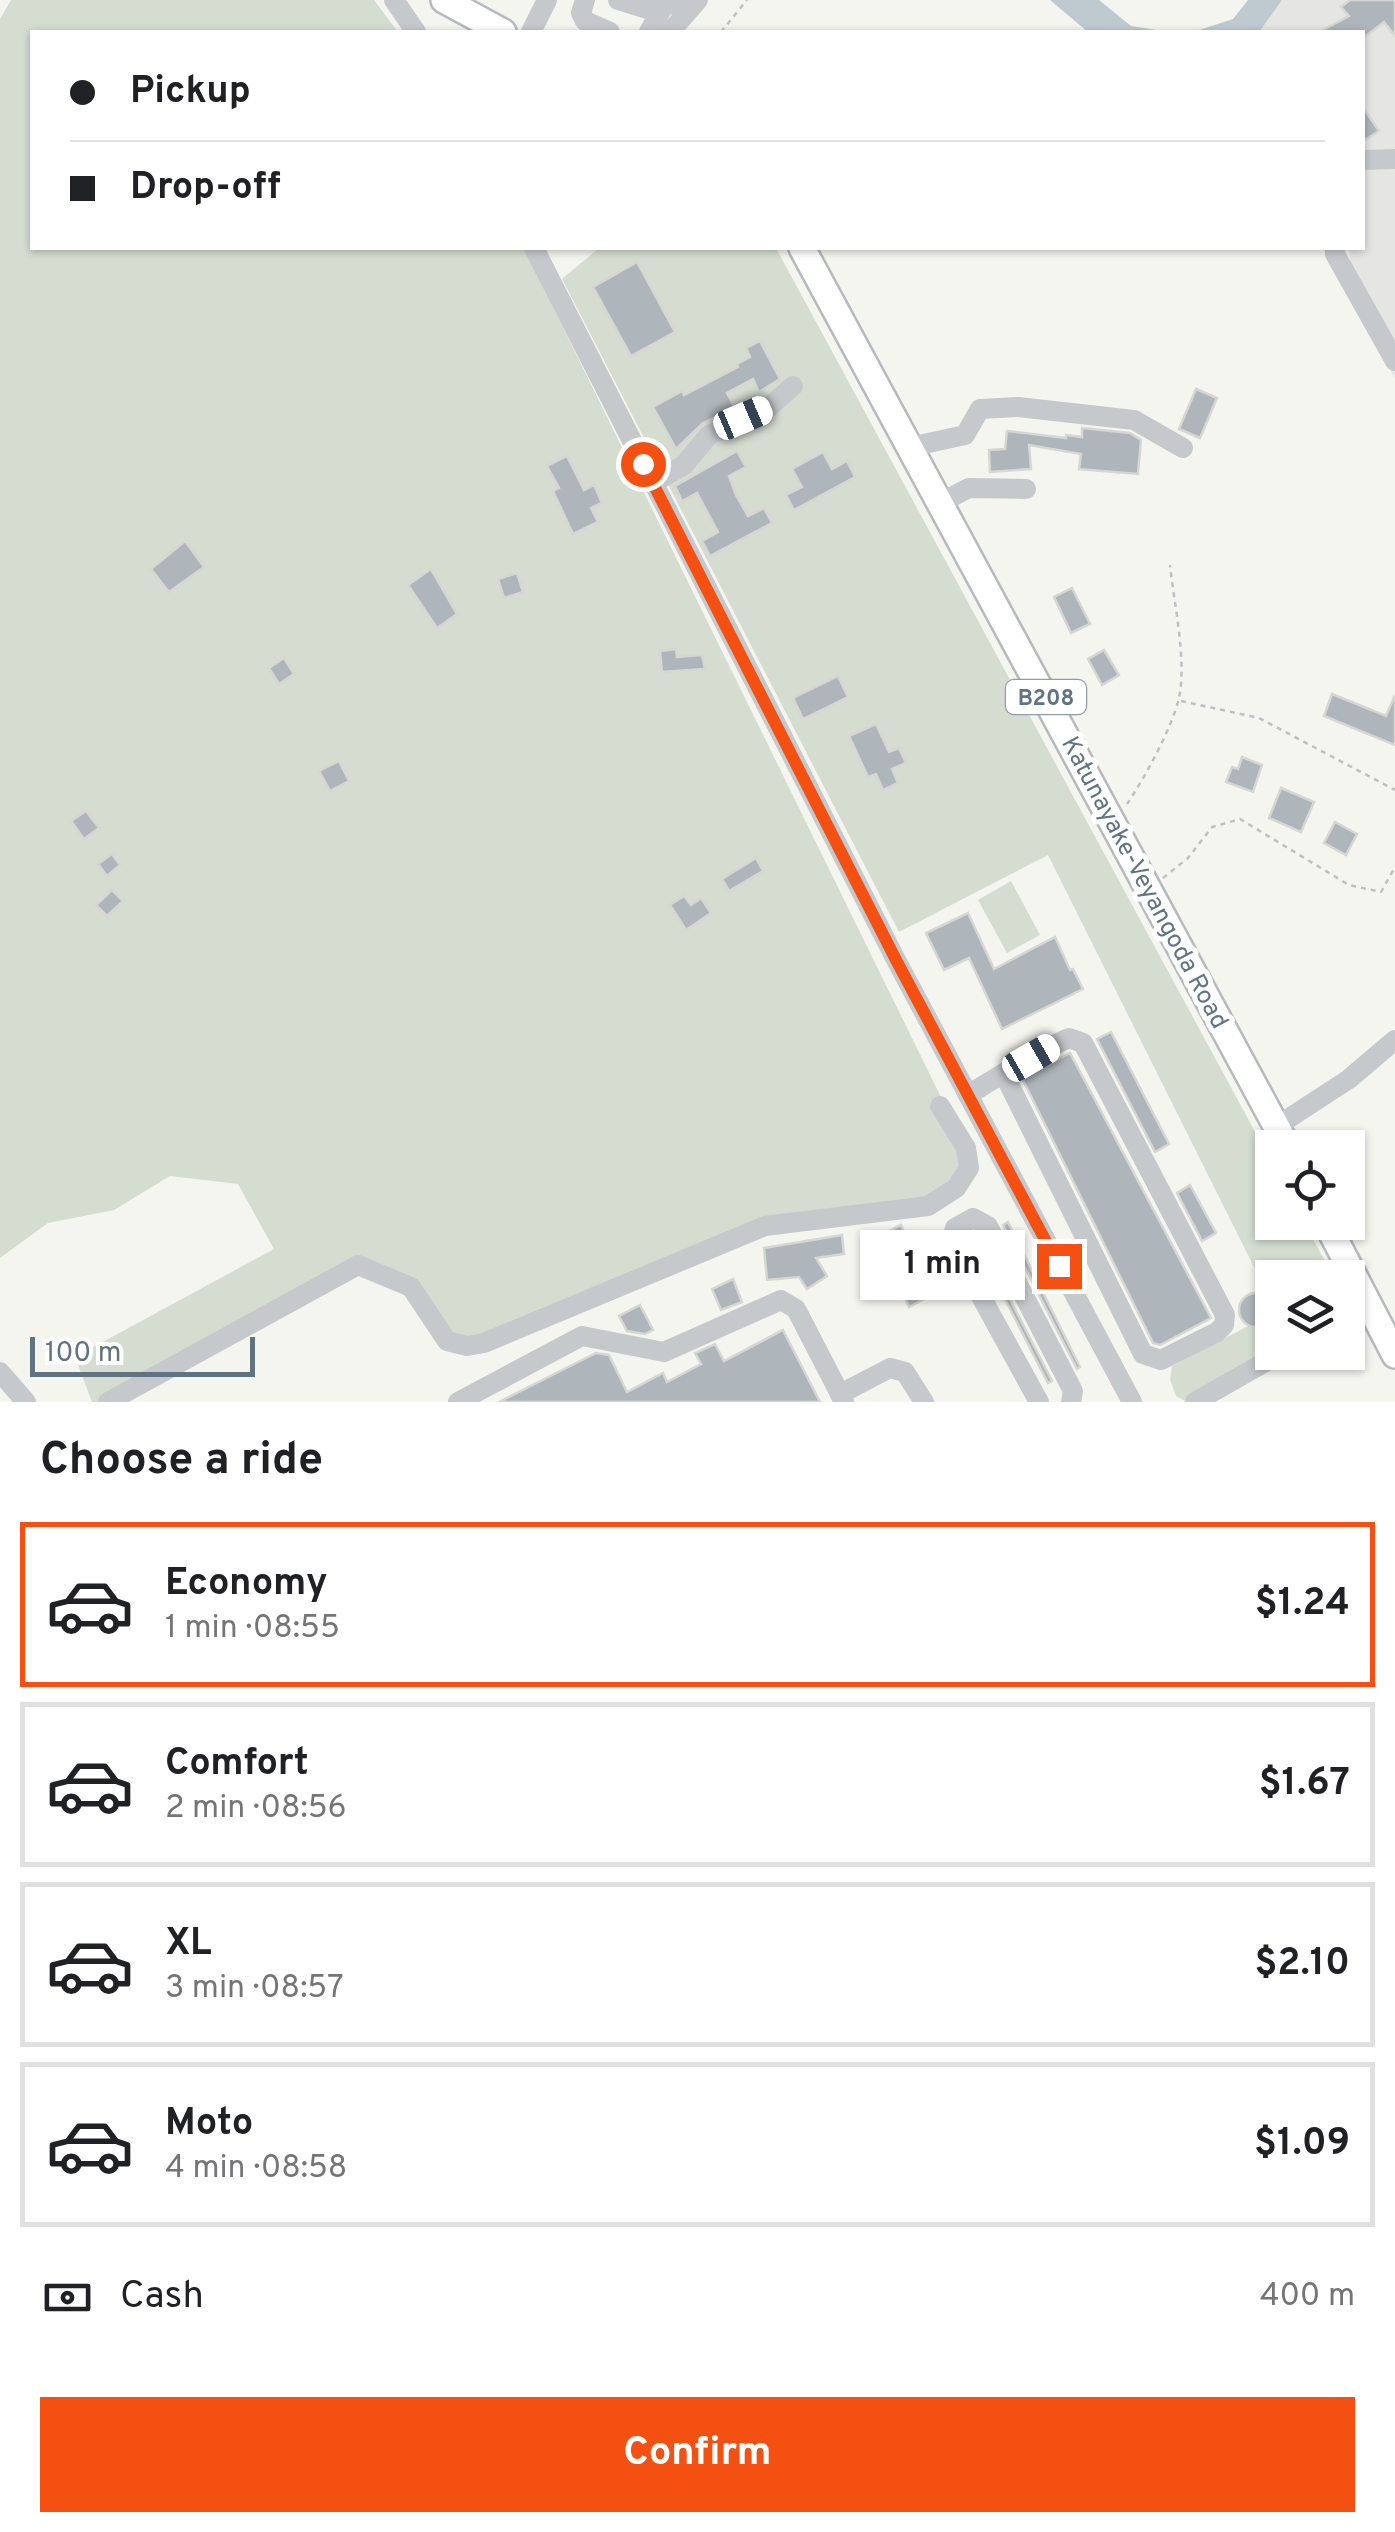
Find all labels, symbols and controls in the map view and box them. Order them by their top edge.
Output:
text: Pickup [130,68,251,117]
text: Drop-off [130,164,281,213]
car [710,392,776,444]
route start [621,442,666,487]
road number: B208 [1006,680,1086,714]
street label: Katunayake-Veyangoda Road [1053,732,1234,1035]
car [998,1030,1064,1086]
map controls [1255,1130,1365,1370]
button: locate [1255,1130,1365,1240]
callout: 1 min [859,1231,1024,1301]
route end [1037,1244,1082,1289]
text: 1 min [904,1245,981,1285]
button: layers [1255,1260,1365,1370]
scale bar [30,1332,255,1376]
text: 100 m [45,1336,121,1372]
text: Choose a ride [40,1433,323,1490]
icon: car [45,1560,135,1650]
text: Economy [165,1560,327,1609]
text: $1.24 [1255,1580,1350,1629]
text: 1 min · 08:55 [165,1609,340,1649]
icon: car [45,1740,135,1830]
text: Comfort [165,1740,309,1789]
text: $1.67 [1259,1760,1350,1809]
text: 2 min · 08:56 [165,1789,347,1829]
icon: car [45,1920,135,2010]
text: XL [165,1920,212,1969]
text: $2.10 [1254,1940,1350,1989]
text: 3 min · 08:57 [165,1969,344,2009]
icon: car [45,2100,135,2190]
text: Moto [165,2100,253,2149]
text: $1.09 [1254,2120,1350,2169]
text: 4 min · 08:58 [165,2149,347,2189]
icon: cash [40,2270,95,2325]
text: Cash [120,2273,204,2322]
text: 400 m [1260,2277,1355,2317]
button: Confirm [40,2397,1355,2512]

